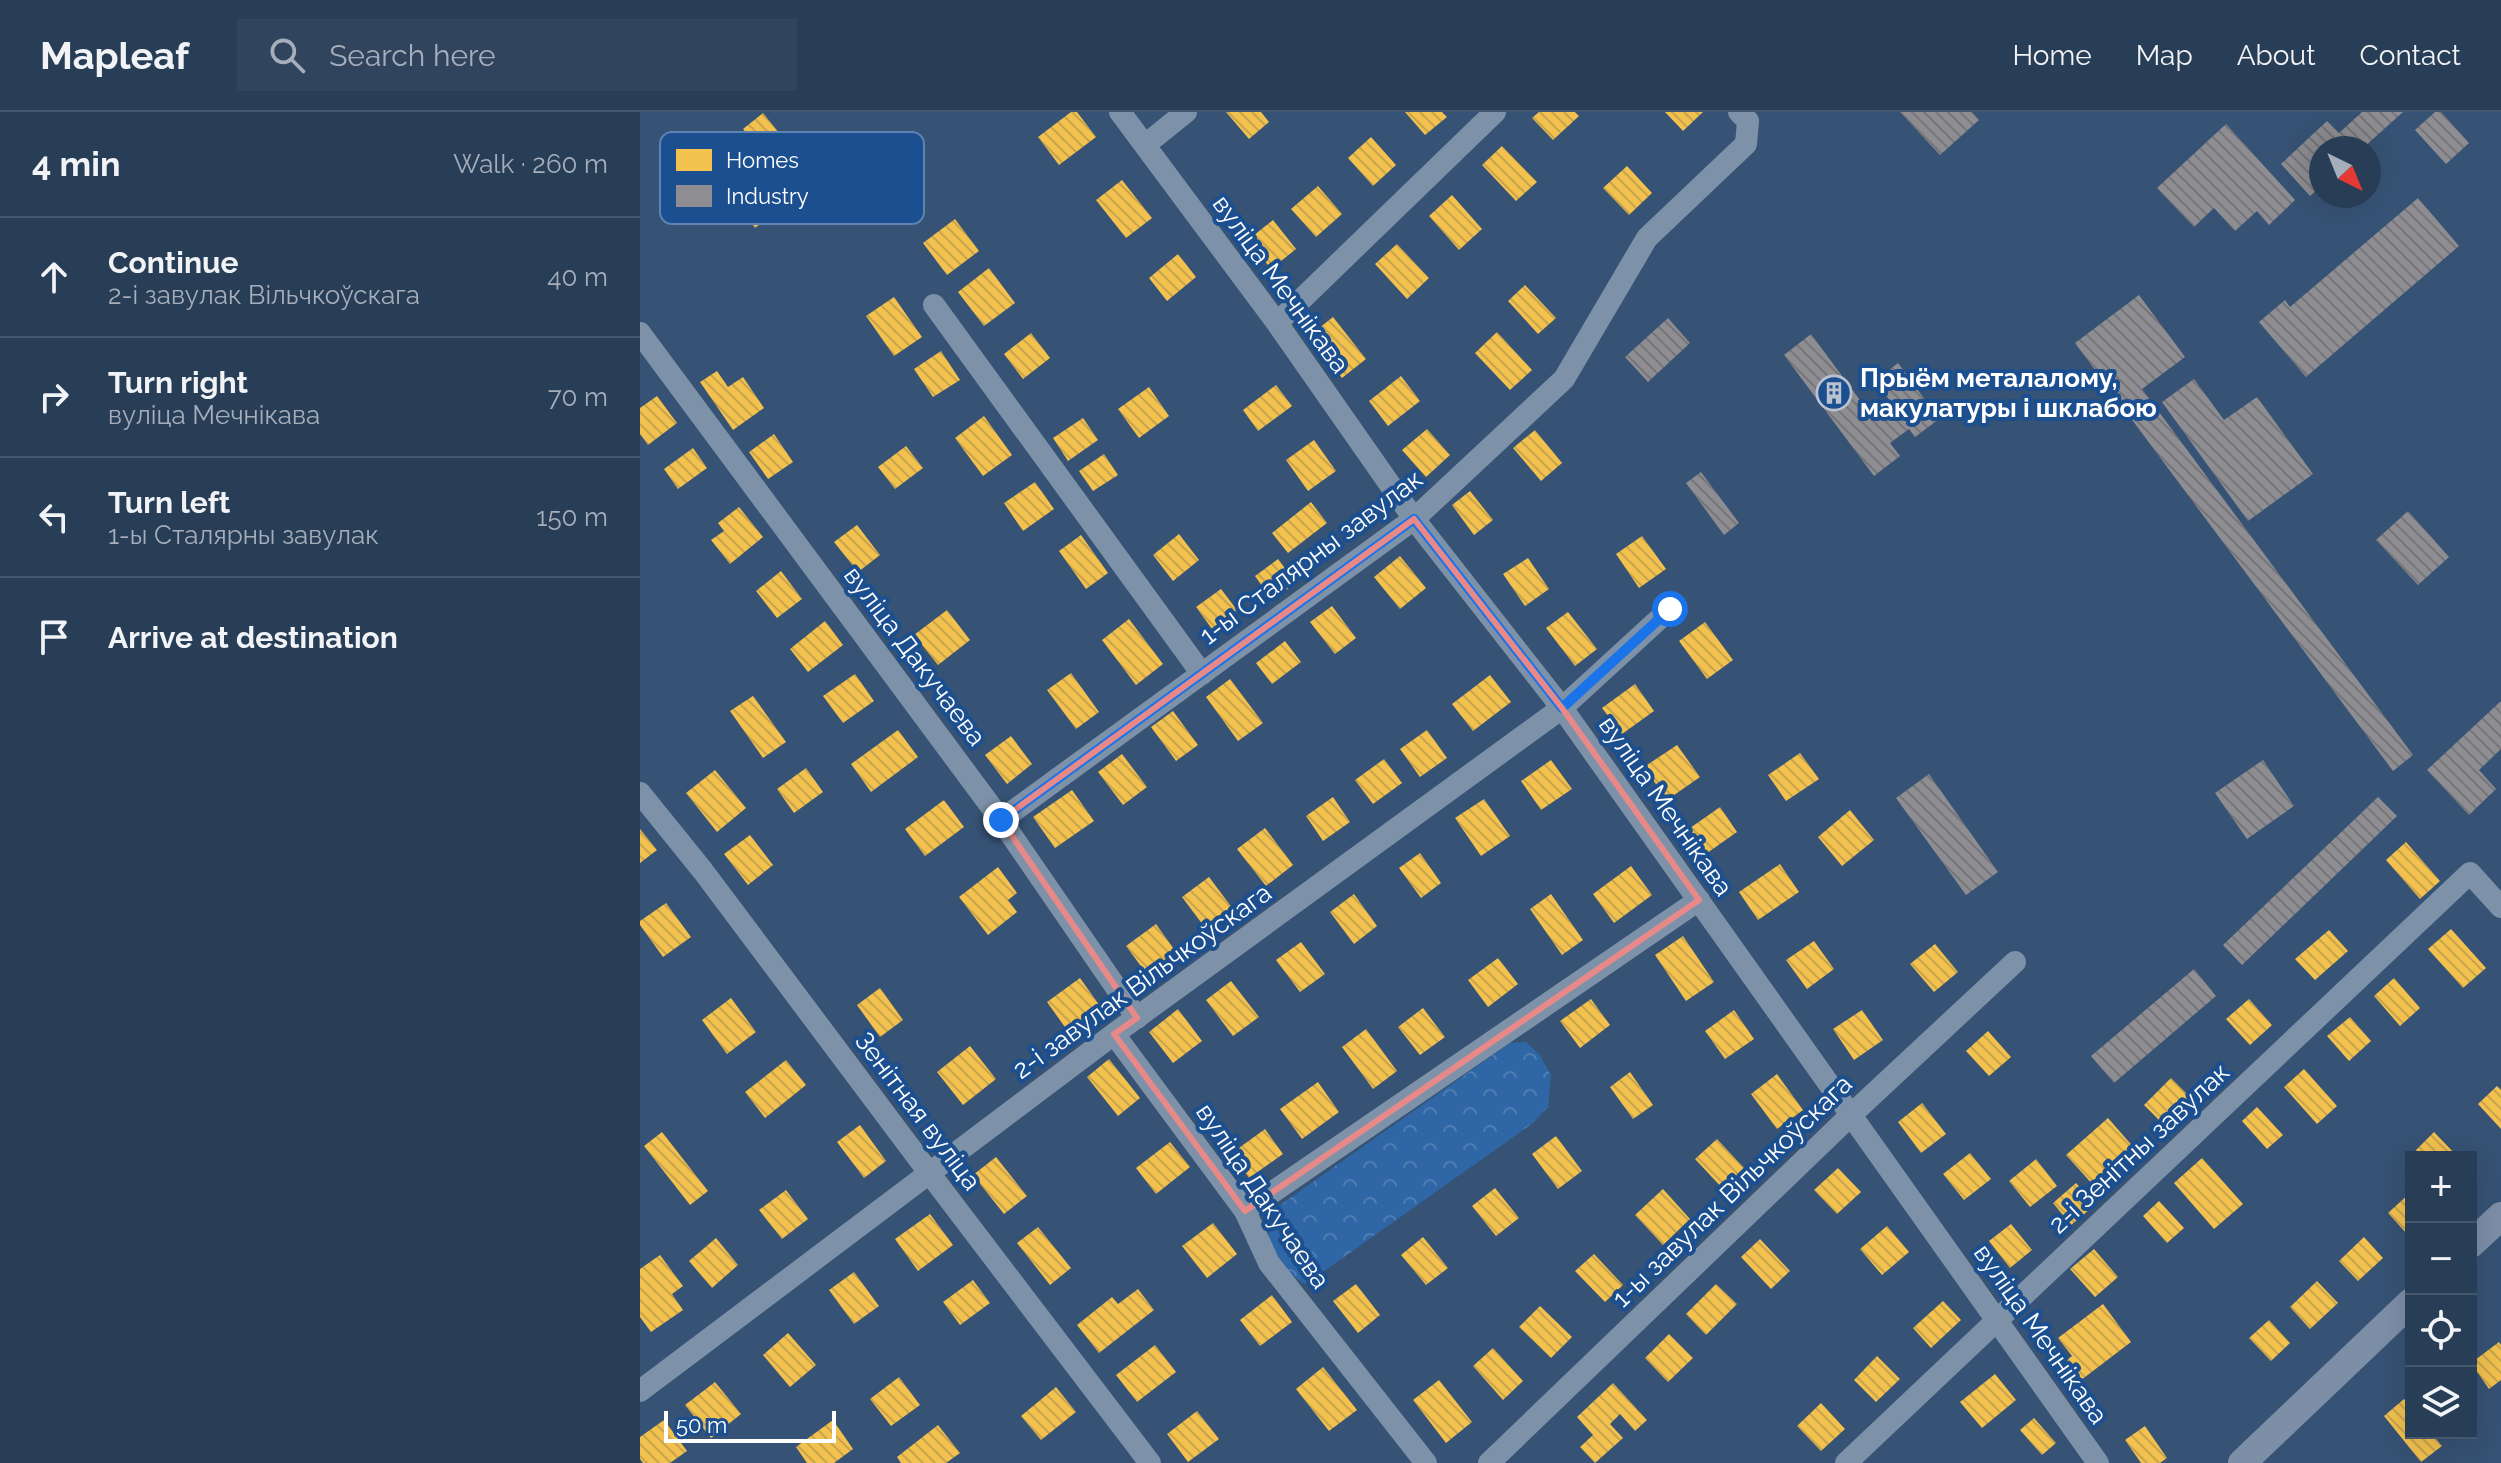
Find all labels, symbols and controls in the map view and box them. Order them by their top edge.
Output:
search box [237,19,797,91]
text: Mapleaf [40,33,189,78]
icon: search [265,33,309,77]
text: Search here [329,38,496,73]
text: Home [2012,39,2092,72]
text: Map [2136,39,2193,72]
text: About [2237,39,2316,72]
text: Contact [2360,39,2461,72]
legend [660,132,924,224]
north arrow [2309,136,2381,208]
text: 4 min [32,144,120,184]
text: Homes [726,147,799,173]
text: Walk · 260 m [453,149,608,179]
text: Industry [726,183,809,209]
street label: вуліца Мечнікава [1207,189,1355,379]
text: Continue [108,245,239,280]
icon: ahead [32,255,76,299]
text: 40 m [547,262,608,292]
text: 2-і завулак Вільчкоўскага [108,280,420,310]
place label: Прыём металалому, макулатуры і шклабою [1860,363,2157,423]
text: Turn right [108,365,248,400]
building icon: Прыём металалому, макулатуры і шклабою [1815,374,1853,412]
icon: right [32,375,76,419]
text: 70 m [548,382,608,412]
text: вуліца Мечнікава [108,400,320,430]
street label: 1-ы Сталярны завулак [1194,464,1428,650]
text: Turn left [108,485,230,520]
icon: left [32,495,76,539]
text: 150 m [536,502,608,532]
text: 1-ы Сталярны завулак [108,520,379,550]
street label: вуліца Дакучаева [838,561,992,751]
route start [1652,591,1688,627]
icon: arrive [32,615,76,659]
text: Arrive at destination [108,620,398,655]
street label: вуліца Мечнікава [1593,711,1739,901]
route end [983,802,1019,838]
street label: 2-і завулак Вільчкоўскага [1007,877,1277,1085]
street label: Зенітная вуліца [849,1026,987,1196]
street label: 2-і Зенітны завулак [2043,1057,2235,1239]
street label: 1-ы завулак Вільчкоўскага [1606,1069,1858,1313]
street label: вуліца Дакучаева [1190,1098,1336,1294]
map controls [2405,1151,2477,1439]
button: + [2405,1151,2477,1223]
button: − [2405,1223,2477,1295]
street label: вуліца Мечнікава [1968,1239,2114,1429]
button: locate [2405,1295,2477,1367]
button: layers [2405,1367,2477,1439]
scale bar [664,1407,836,1443]
text: 50 m [676,1412,727,1438]

